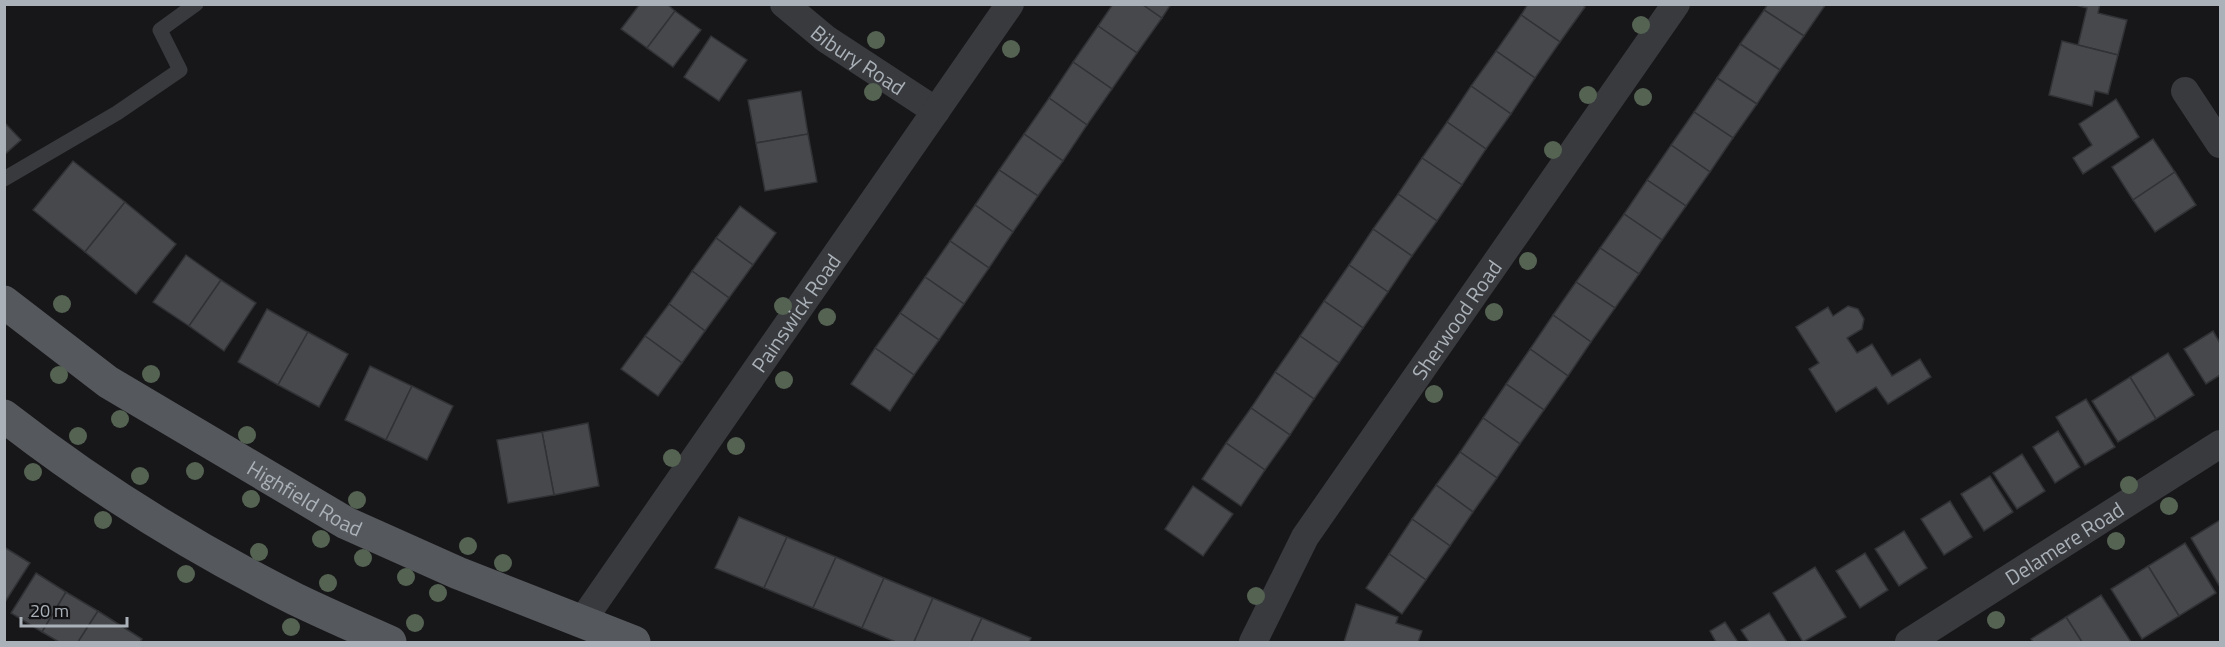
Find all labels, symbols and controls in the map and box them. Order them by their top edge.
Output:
street label: Bibury Road [804,17,912,103]
street label: Painswick Road [743,247,848,379]
street label: Sherwood Road [1403,253,1509,386]
street label: Highfield Road [241,452,368,544]
street label: Delamere Road [1998,493,2130,593]
scale bar [21,590,128,628]
text: 20 m [30,597,69,624]

